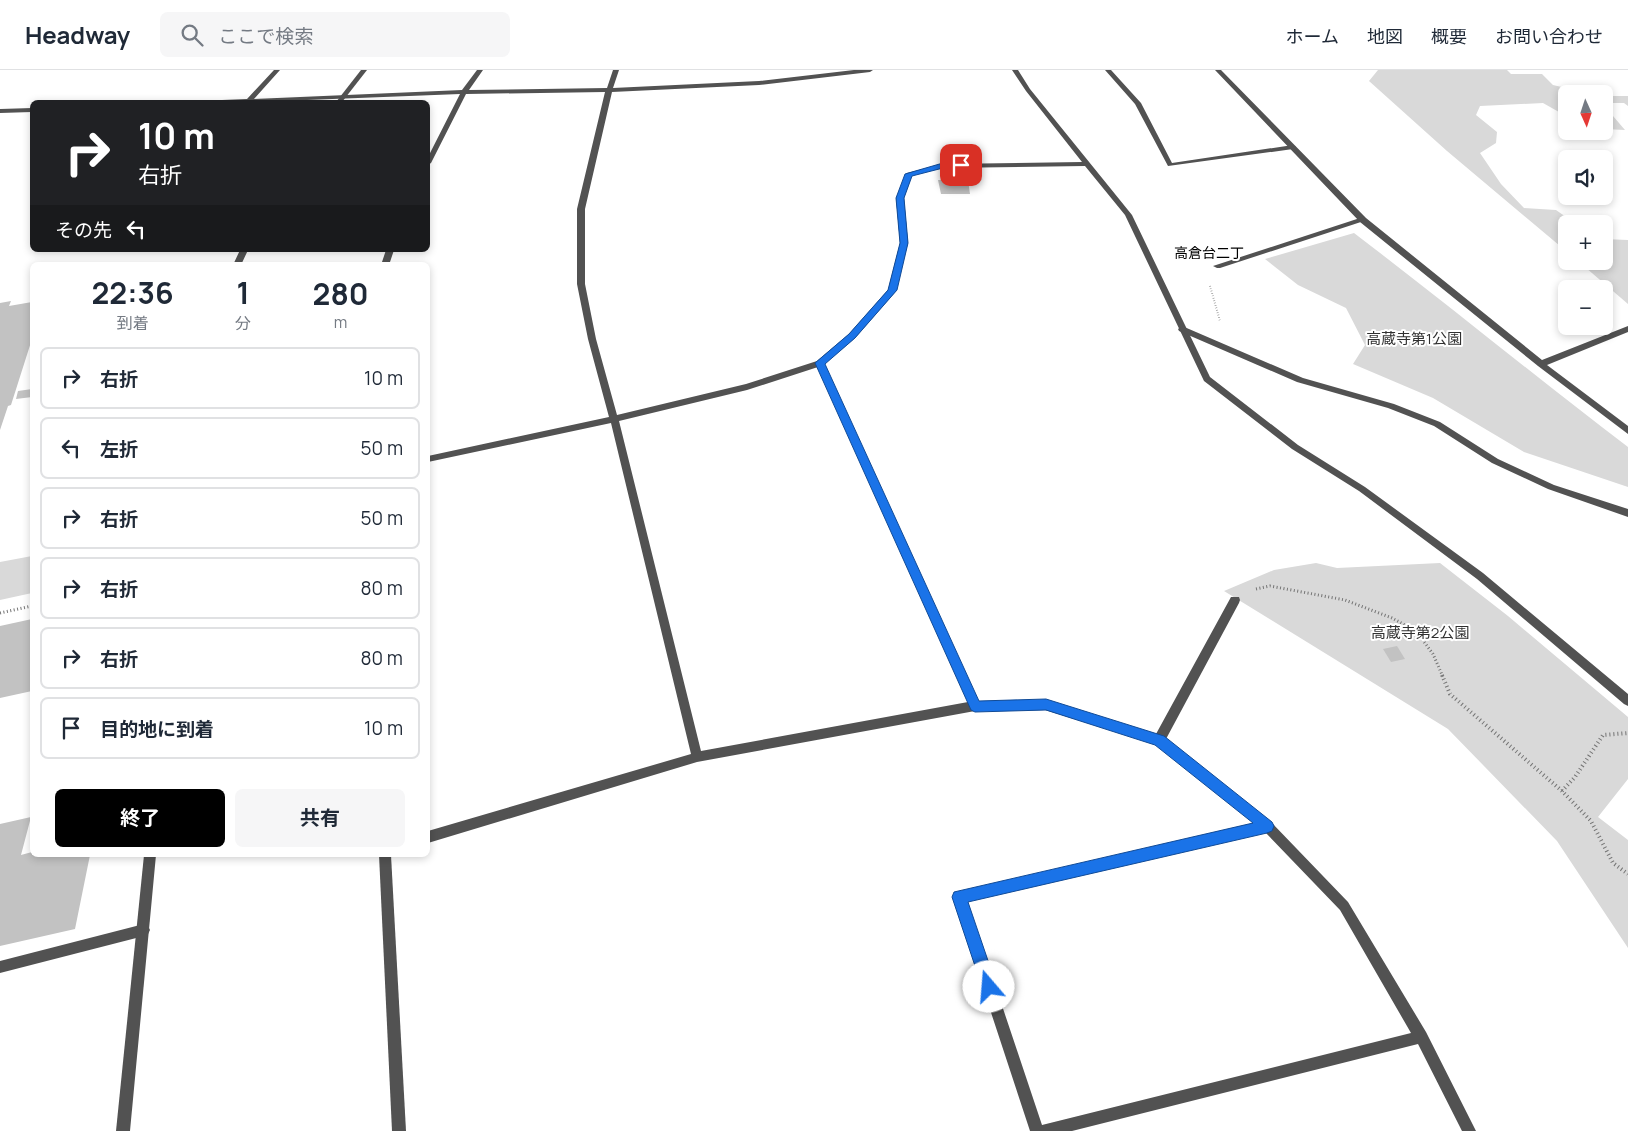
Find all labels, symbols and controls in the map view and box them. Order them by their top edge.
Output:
search box [160,12,510,57]
text: Headway [25,18,130,51]
icon: search [178,21,206,49]
text: ここで検索 [218,23,313,49]
text: ホーム [1286,24,1339,48]
text: 地図 [1367,24,1403,48]
text: 概要 [1431,24,1467,48]
text: お問い合わせ [1495,24,1603,48]
north arrow [1558,85,1612,140]
map controls [1558,85,1613,335]
text: 10 m [138,112,215,160]
icon: right [55,120,120,185]
pin [940,144,982,186]
button: sound [1558,150,1613,205]
icon: arrive [947,151,975,179]
text: 右折 [138,160,182,190]
icon: left [122,215,150,243]
button: + [1558,215,1613,270]
text: その先 [55,217,112,243]
district label: 高倉台二丁 [1174,243,1244,262]
text: 22:36 [91,272,174,313]
text: 1 [236,272,250,313]
text: 280 [313,273,369,314]
button: − [1558,280,1613,335]
text: m [334,311,347,333]
text: 到着 [117,312,149,334]
text: 分 [235,312,251,334]
park label: 高蔵寺第1公園 [1366,328,1462,349]
icon: right [57,364,85,392]
text: 10 m [364,365,403,391]
text: 右折 [100,366,138,392]
icon: left [57,434,85,462]
text: 50 m [361,435,403,461]
text: 左折 [100,436,138,462]
icon: right [57,504,85,532]
text: 50 m [361,505,403,531]
text: 右折 [100,506,138,532]
icon: right [57,574,85,602]
text: 80 m [360,575,403,601]
text: 右折 [100,576,138,602]
park label: 高蔵寺第2公園 [1371,622,1469,643]
icon: right [57,644,85,672]
text: 80 m [360,645,403,671]
text: 右折 [100,646,138,672]
icon: arrive [57,714,85,742]
text: 10 m [364,715,403,741]
text: 目的地に到着 [100,716,214,742]
button: 終了 [55,789,225,847]
button: 共有 [235,789,405,847]
position arrow [962,960,1014,1012]

